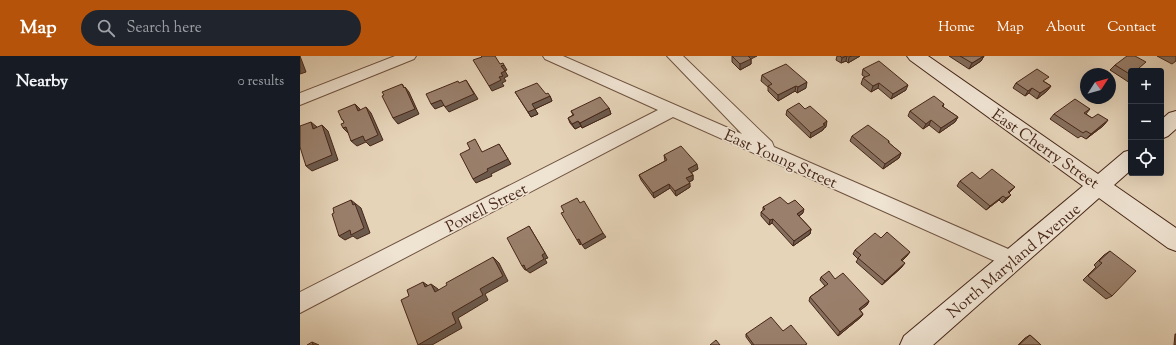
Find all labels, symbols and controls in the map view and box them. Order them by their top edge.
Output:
search box [81,10,361,46]
text: Map [20,15,57,42]
icon: search [95,17,117,39]
text: Search here [127,18,202,39]
text: Home [938,18,975,38]
text: Map [997,18,1024,38]
text: About [1046,18,1085,38]
text: Contact [1107,18,1156,38]
north arrow [1080,68,1116,104]
map controls [1128,68,1164,176]
button: + [1128,68,1164,104]
text: Nearby [16,70,68,94]
text: 0 results [238,73,284,91]
street label: East Cherry Street [986,104,1103,196]
button: − [1128,104,1164,140]
street label: East Young Street [720,125,841,196]
button: locate [1128,140,1164,176]
street label: Powell Street [442,179,533,240]
street label: North Maryland Avenue [943,199,1086,325]

